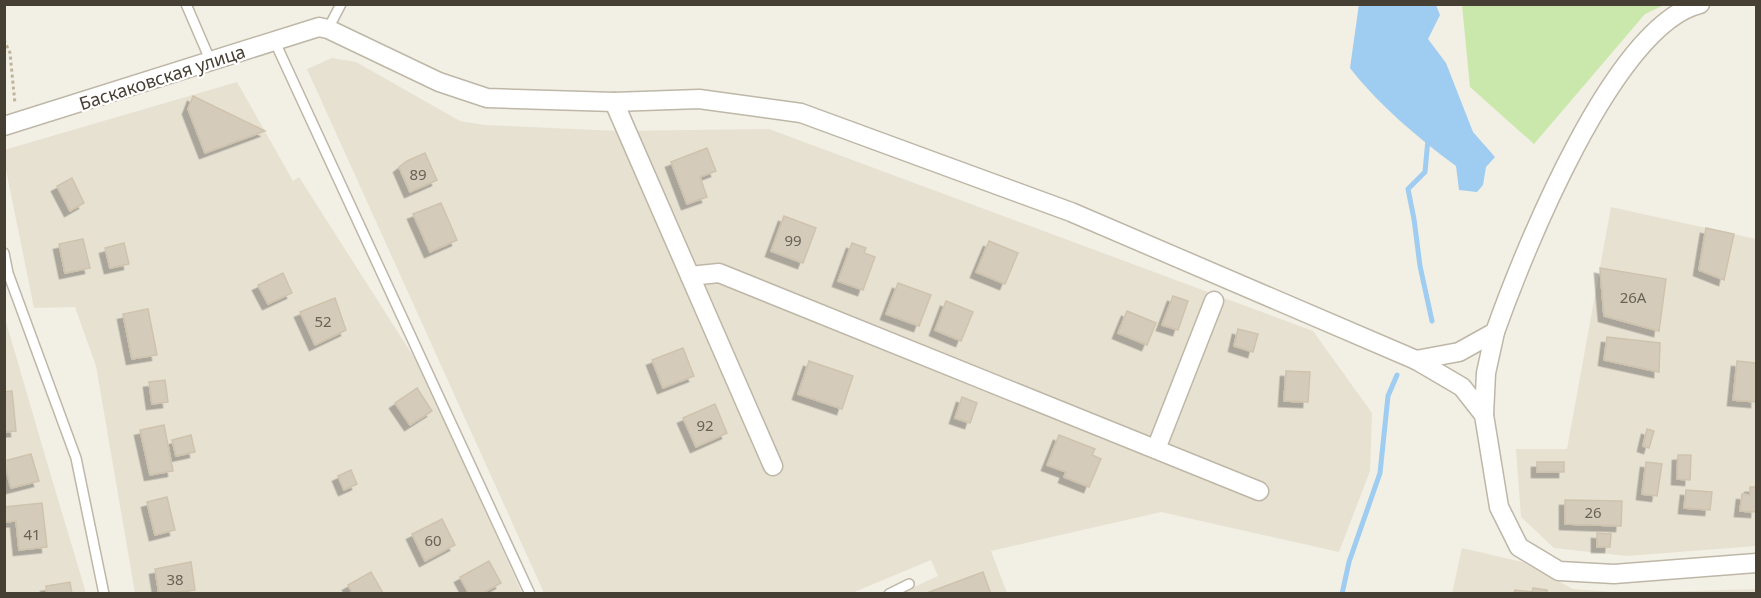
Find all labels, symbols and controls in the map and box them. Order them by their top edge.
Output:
street label: Баскаковская улица [76,39,248,115]
house number: 89 [409,164,427,184]
house number: 99 [784,230,802,250]
house number: 26А [1620,287,1647,307]
house number: 52 [314,311,332,331]
house number: 92 [696,415,714,435]
house number: 26 [1584,502,1602,522]
house number: 41 [23,524,41,544]
house number: 60 [424,530,442,550]
house number: 38 [166,569,184,589]

